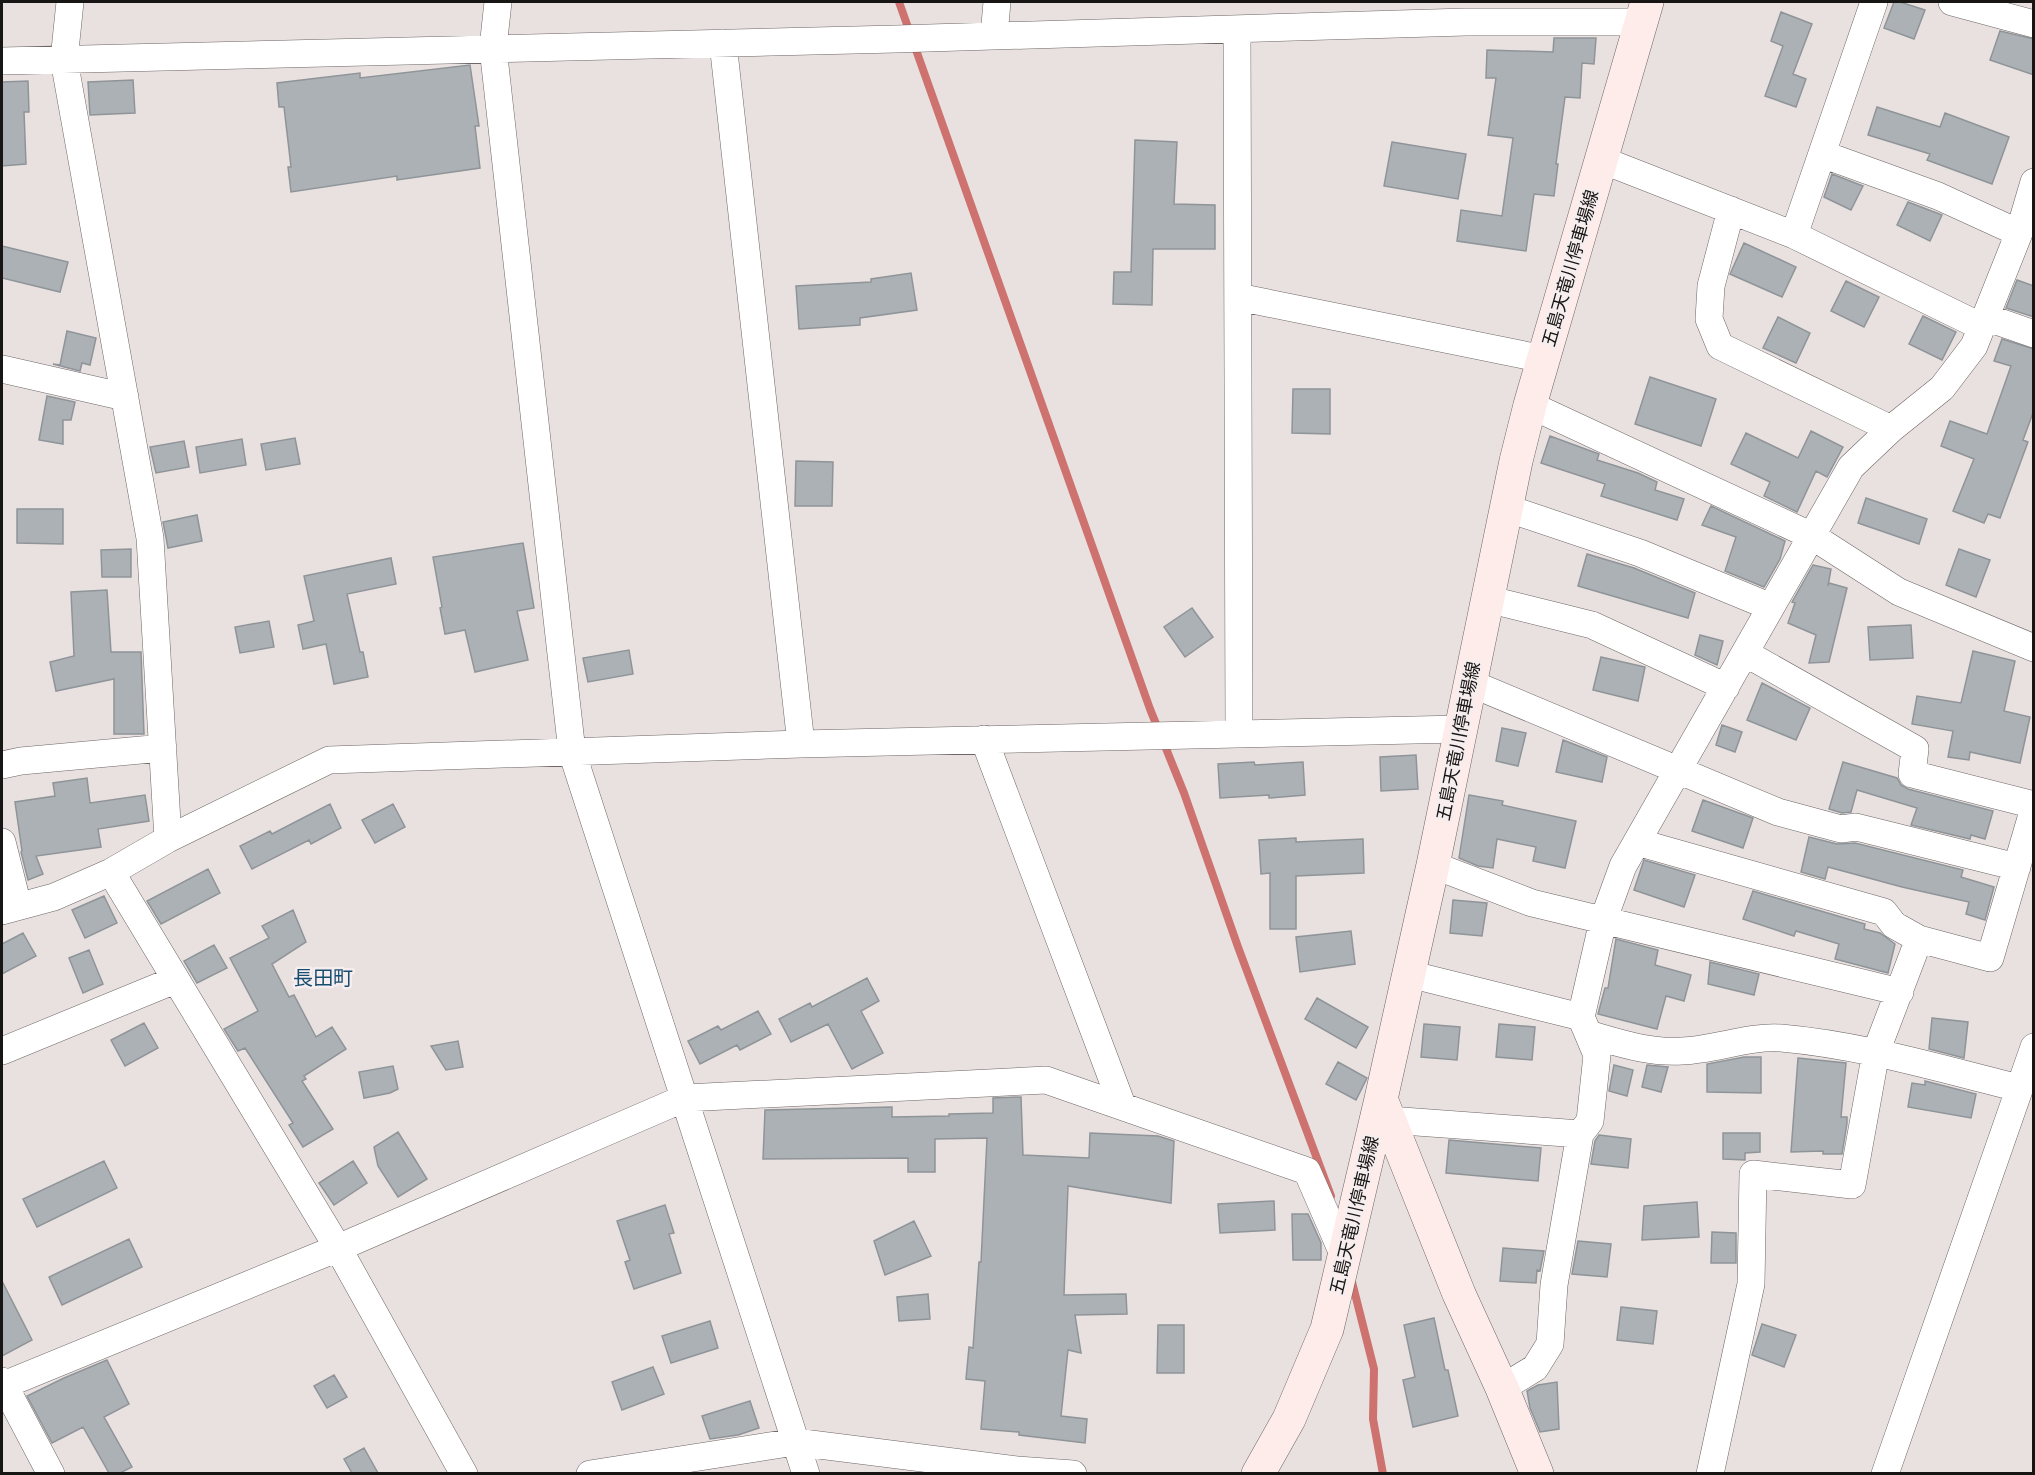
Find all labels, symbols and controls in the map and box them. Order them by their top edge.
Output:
street label: 五島天竜川停車場線 [1537,187,1603,349]
street label: 五島天竜川停車場線 [1431,659,1485,823]
district label: 長田町 [293,964,353,991]
street label: 五島天竜川停車場線 [1325,1133,1383,1297]

